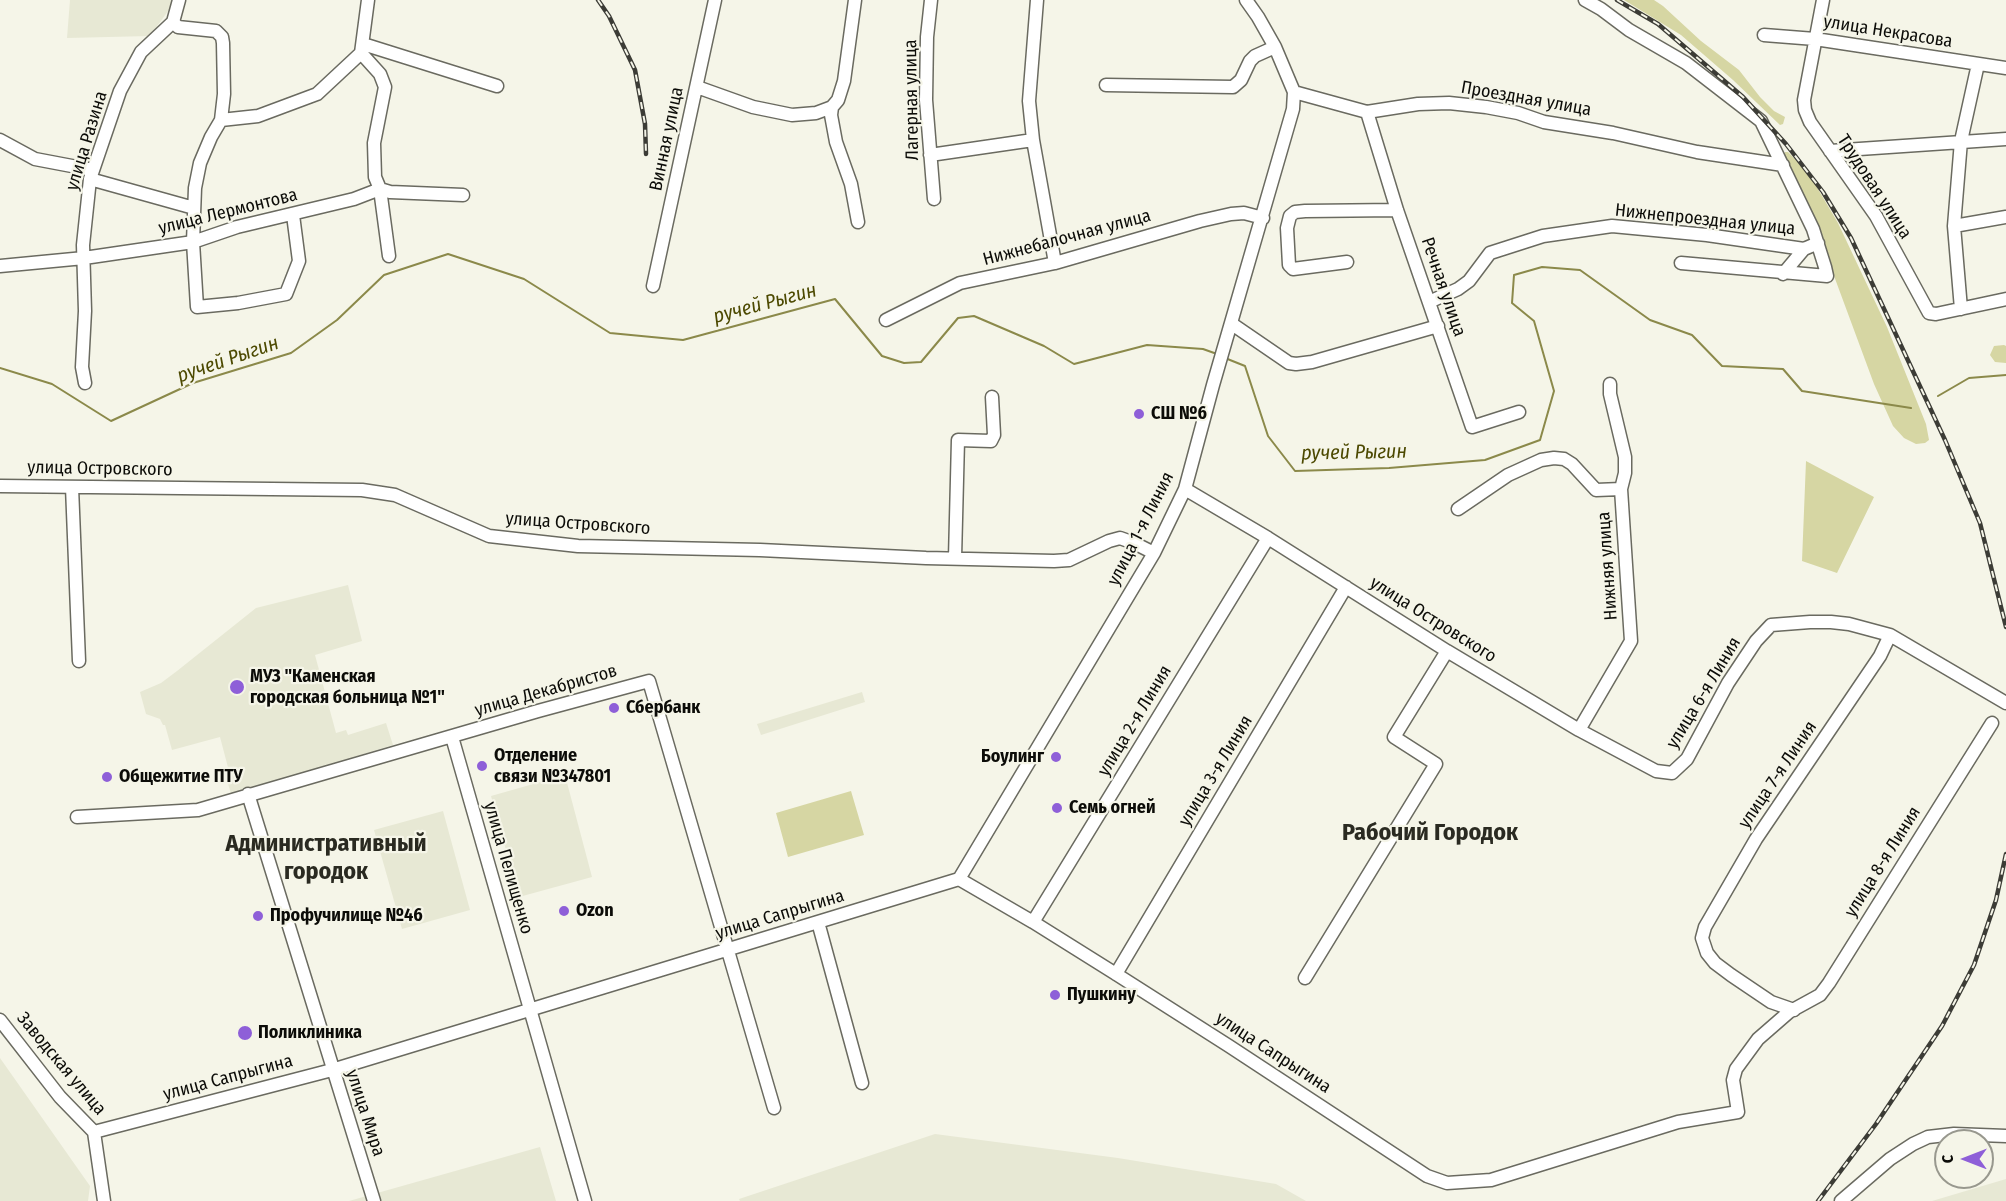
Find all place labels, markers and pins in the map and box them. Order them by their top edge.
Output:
place label: СШ №6 [1151,403,1207,425]
marker: СШ №6 [1132,407,1146,421]
place label: МУЗ "Каменская городская больница №1" [250,666,445,708]
marker: МУЗ "Каменская городская больница №1" [228,678,246,696]
place label: Сбербанк [626,697,700,719]
marker: Сбербанк [607,701,621,715]
place label: Отделение связи №347801 [494,745,611,788]
place label: Боулинг [981,746,1044,768]
marker: Боулинг [1049,750,1063,764]
marker: Отделение связи №347801 [475,759,489,773]
place label: Общежитие ПТУ [119,766,243,788]
marker: Общежитие ПТУ [100,770,114,784]
place label: Семь огней [1069,797,1156,819]
marker: Семь огней [1050,801,1064,815]
place label: Ozon [576,900,614,922]
marker: Ozon [557,904,571,918]
place label: Профучилище №46 [270,905,423,927]
marker: Профучилище №46 [251,909,265,923]
place label: Пушкину [1067,984,1136,1006]
marker: Пушкину [1048,988,1062,1002]
place label: Поликлиника [258,1022,362,1044]
marker: Поликлиника [236,1024,254,1042]

